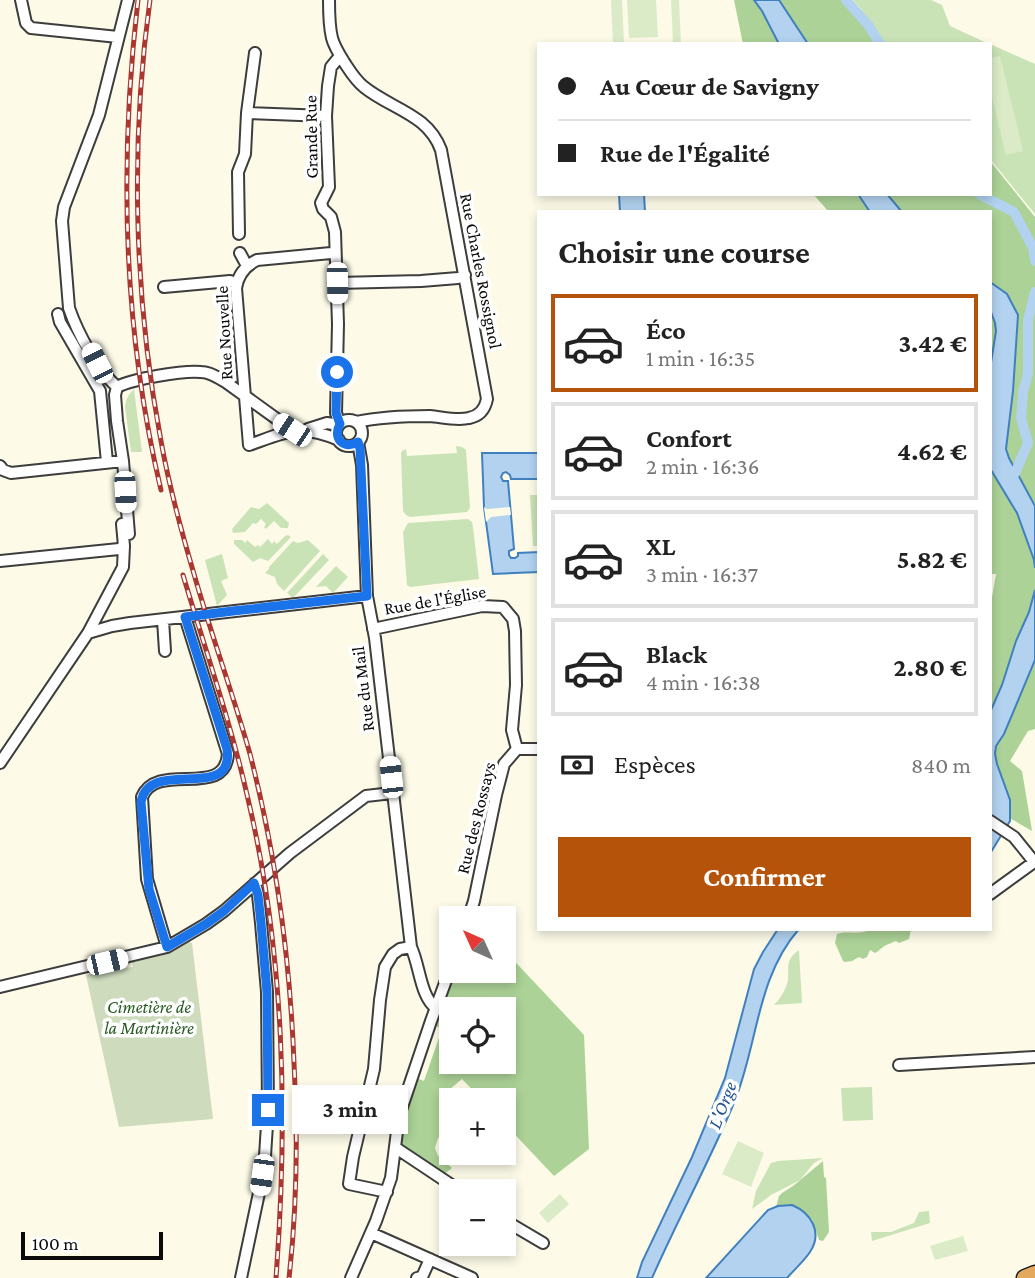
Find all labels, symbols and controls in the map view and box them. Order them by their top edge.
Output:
text: Au Cœur de Savigny [600,72,819,101]
street label: Grande Rue [300,95,322,179]
text: Rue de l'Égalité [600,139,770,168]
street label: Rue Charles Rossignol [456,191,506,351]
text: Choisir une course [558,234,810,270]
car [327,262,348,304]
street label: Rue Nouvelle [212,285,236,381]
icon: car [562,312,625,375]
text: Éco [646,316,686,345]
text: 3.42 € [899,329,967,358]
car [79,340,116,386]
text: 1 min · 16:35 [646,345,755,371]
route start [321,356,353,388]
car [269,410,316,450]
icon: car [562,420,625,483]
text: Confort [646,424,732,453]
text: 4.62 € [897,437,967,466]
text: 2 min · 16:36 [646,453,759,479]
car [114,470,137,514]
icon: car [562,528,625,591]
text: XL [646,532,675,561]
text: 5.82 € [897,545,967,574]
text: 3 min · 16:37 [646,561,758,587]
street label: Rue de l'Église [383,581,487,619]
icon: car [562,636,625,699]
text: Black [646,640,707,669]
street label: Rue du Mail [348,645,378,733]
text: 2.80 € [894,653,967,682]
text: 4 min · 16:38 [646,669,761,695]
icon: cash [558,746,596,784]
text: Espèces [614,750,696,779]
text: 840 m [911,752,971,778]
car [379,755,404,799]
street label: Rue des Rossays [452,760,500,876]
button: Confirmer [558,837,971,917]
north arrow [439,906,516,984]
map controls [439,906,516,1256]
car [85,947,130,977]
park label: Cimetière de la Martinière [104,997,194,1038]
button: locate [439,997,516,1074]
water label: L'Orge [704,1079,740,1131]
callout: 3 min [292,1086,408,1134]
button: + [439,1088,516,1165]
route end [252,1094,284,1126]
text: 3 min [322,1096,378,1122]
car [249,1153,276,1197]
button: − [439,1179,516,1256]
scale bar [21,1229,163,1261]
text: 100 m [32,1233,79,1254]

